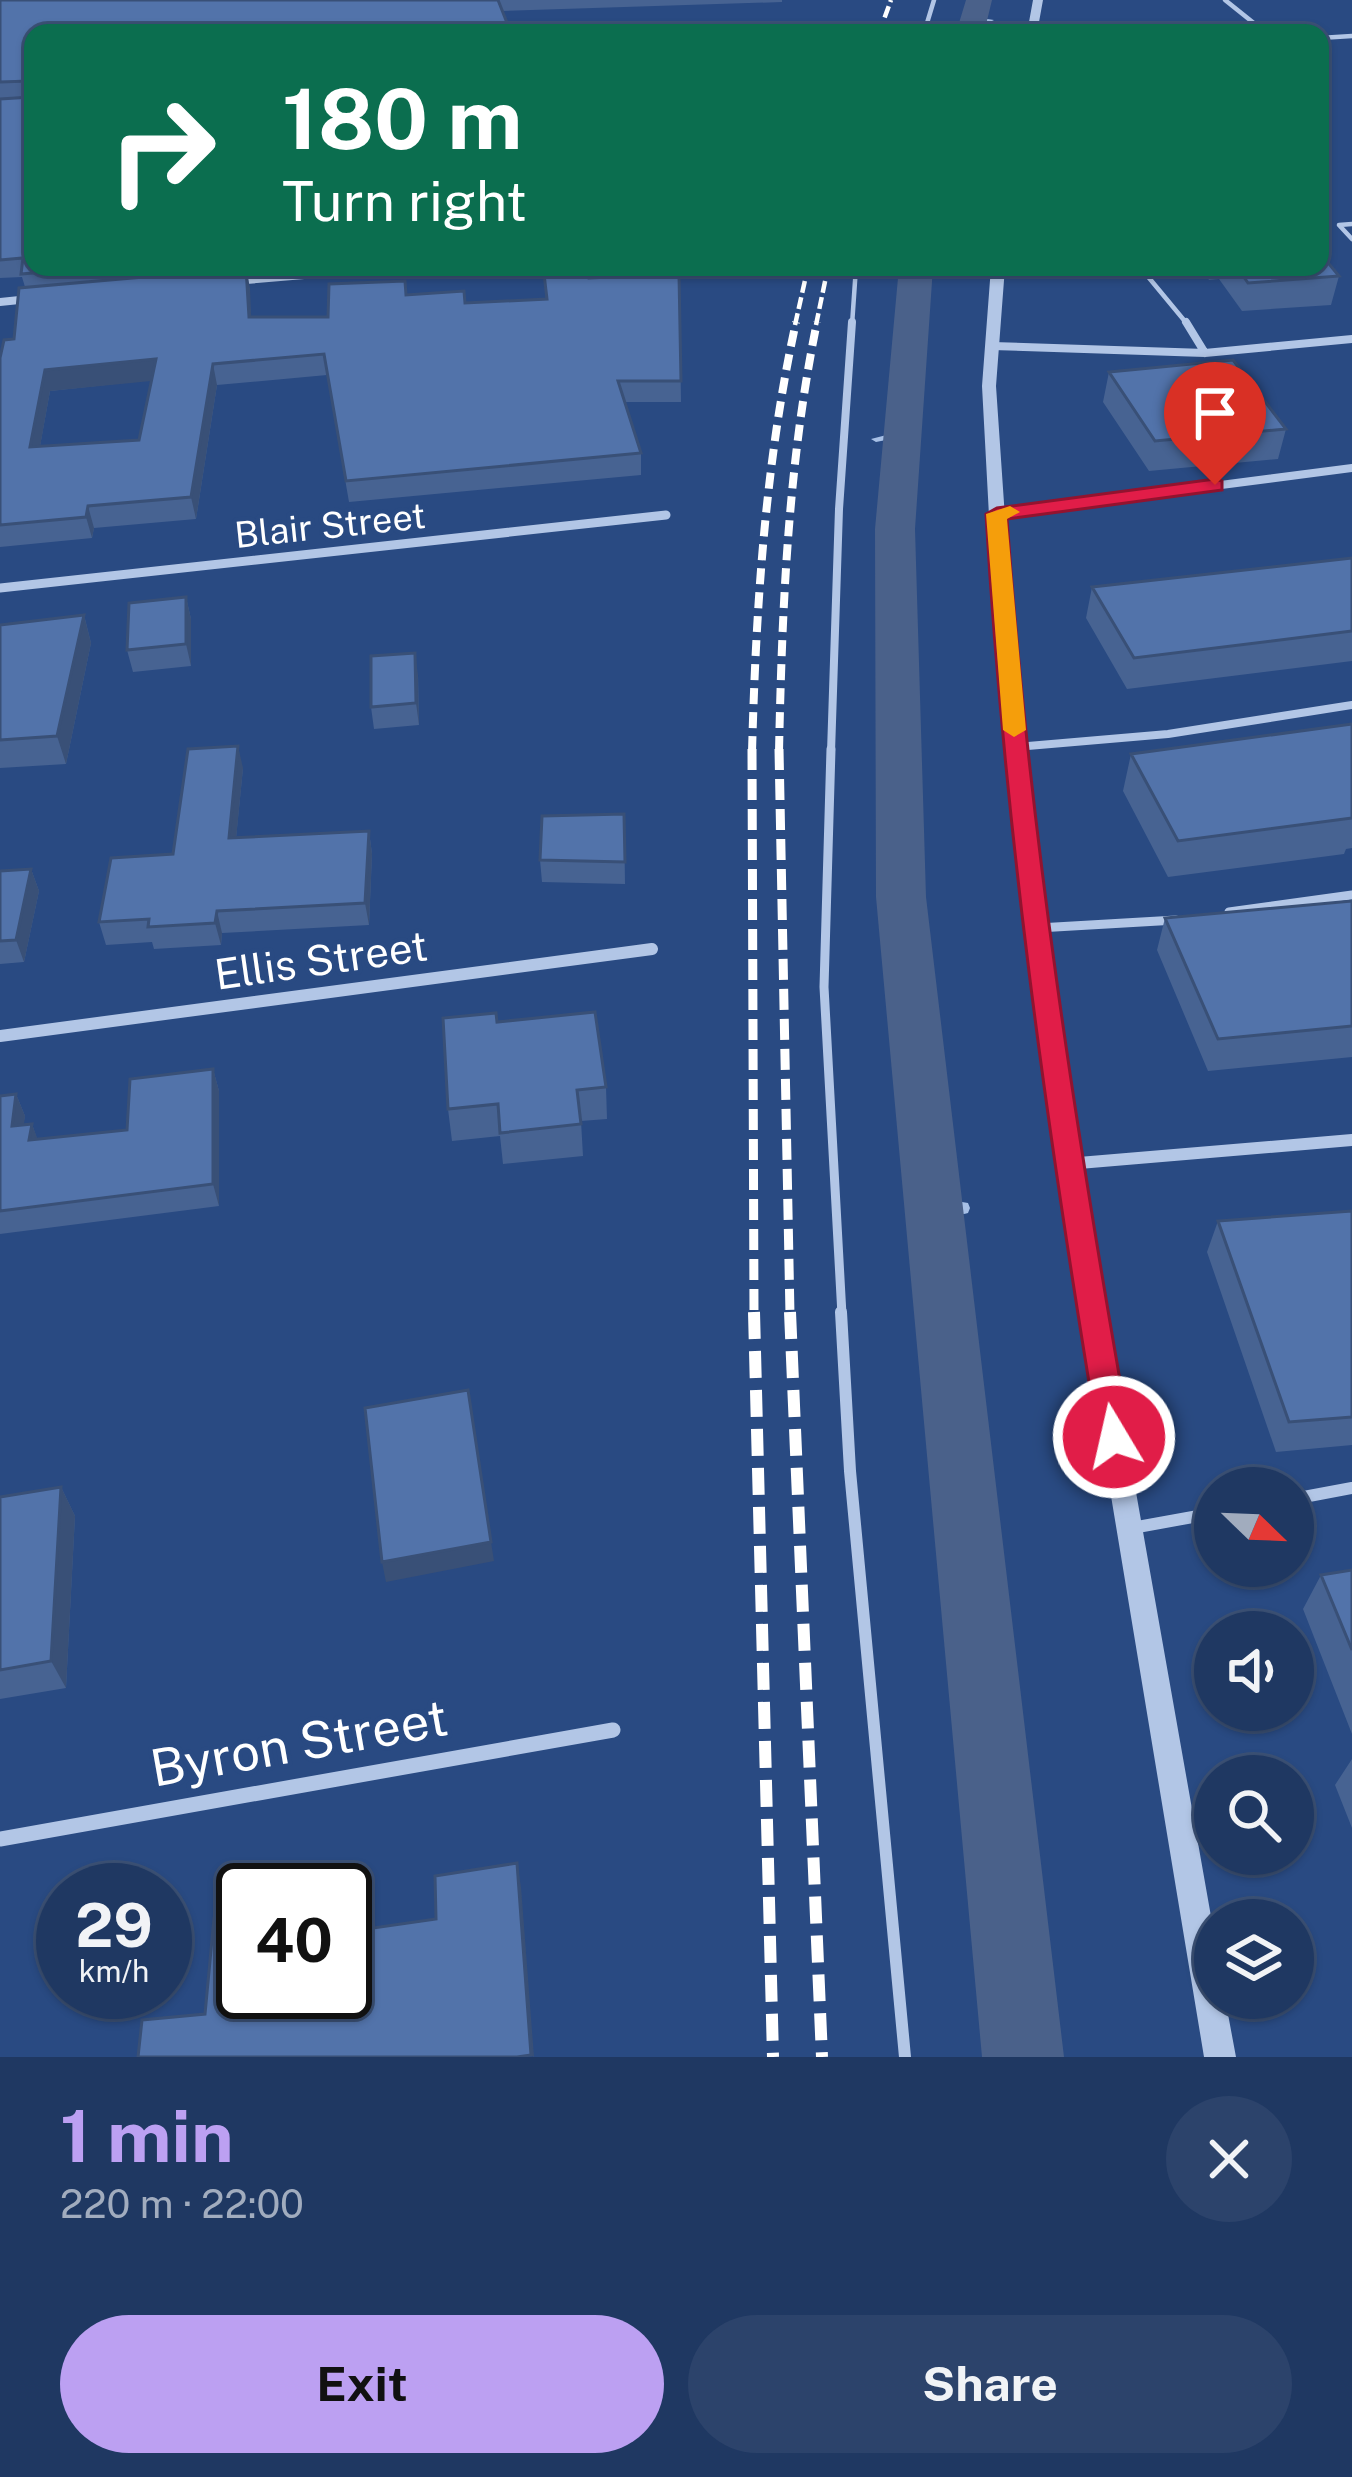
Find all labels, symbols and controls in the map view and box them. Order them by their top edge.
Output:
text: 180 m [282,69,522,168]
icon: right [84,72,240,228]
text: Turn right [282,170,527,233]
pin [1164,362,1266,485]
icon: arrive [1182,380,1248,446]
street label: Blair Street [232,494,428,556]
street label: Ellis Street [211,920,431,999]
position arrow [1051,1374,1177,1500]
north arrow [1194,1467,1314,1587]
map controls [1194,1467,1314,2019]
button: sound [1194,1611,1314,1731]
street label: Byron Street [146,1687,452,1798]
button: search [1194,1755,1314,1875]
speed limit sign: 40 [216,1863,372,2019]
text: 29 [75,1890,153,1961]
button: layers [1194,1899,1314,2019]
text: km/h [79,1953,149,1989]
text: 1 min [60,2094,234,2178]
button: close [1166,2096,1292,2222]
text: 220 m · 22:00 [60,2181,304,2227]
button: Exit [60,2315,664,2453]
button: Share [688,2315,1292,2453]

